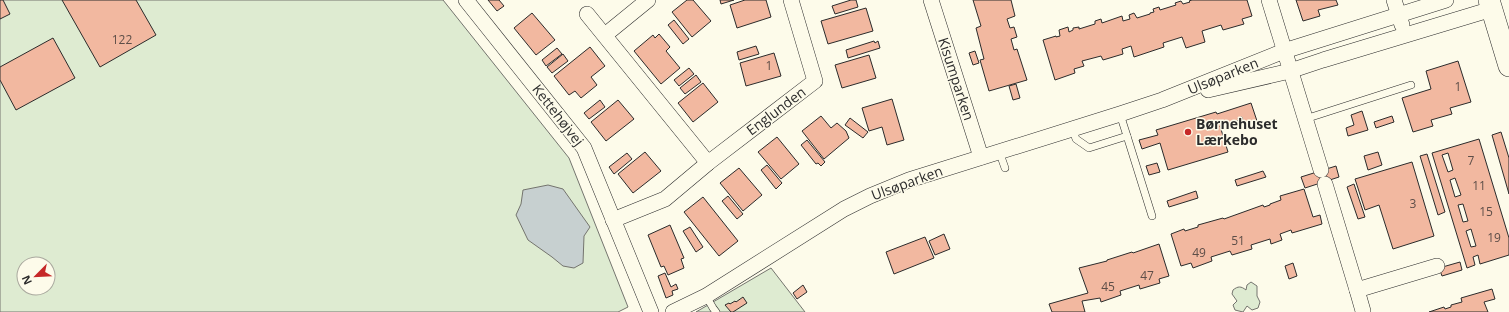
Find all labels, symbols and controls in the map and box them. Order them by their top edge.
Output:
house number: 122 [112,31,132,48]
street label: Kisumparken [934,35,979,123]
street label: Ulsøparken [1185,53,1261,98]
house number: 1 [766,57,772,74]
house number: 1 [1455,78,1461,95]
street label: Kettehøjvej [528,80,588,149]
street label: Englunden [742,82,809,139]
place label: Børnehuset Lærkebo [1196,114,1278,149]
marker: Børnehuset Lærkebo [1183,127,1193,137]
house number: 7 [1468,152,1475,169]
street label: Ulsøparken [868,161,945,204]
house number: 11 [1472,177,1486,194]
house number: 3 [1410,195,1417,212]
house number: 15 [1479,203,1493,220]
house number: 19 [1487,229,1501,246]
house number: 51 [1231,232,1245,249]
house number: 49 [1192,244,1206,261]
north arrow [16,256,56,296]
house number: 47 [1140,267,1154,284]
text: N [18,273,35,287]
house number: 45 [1101,278,1115,295]

